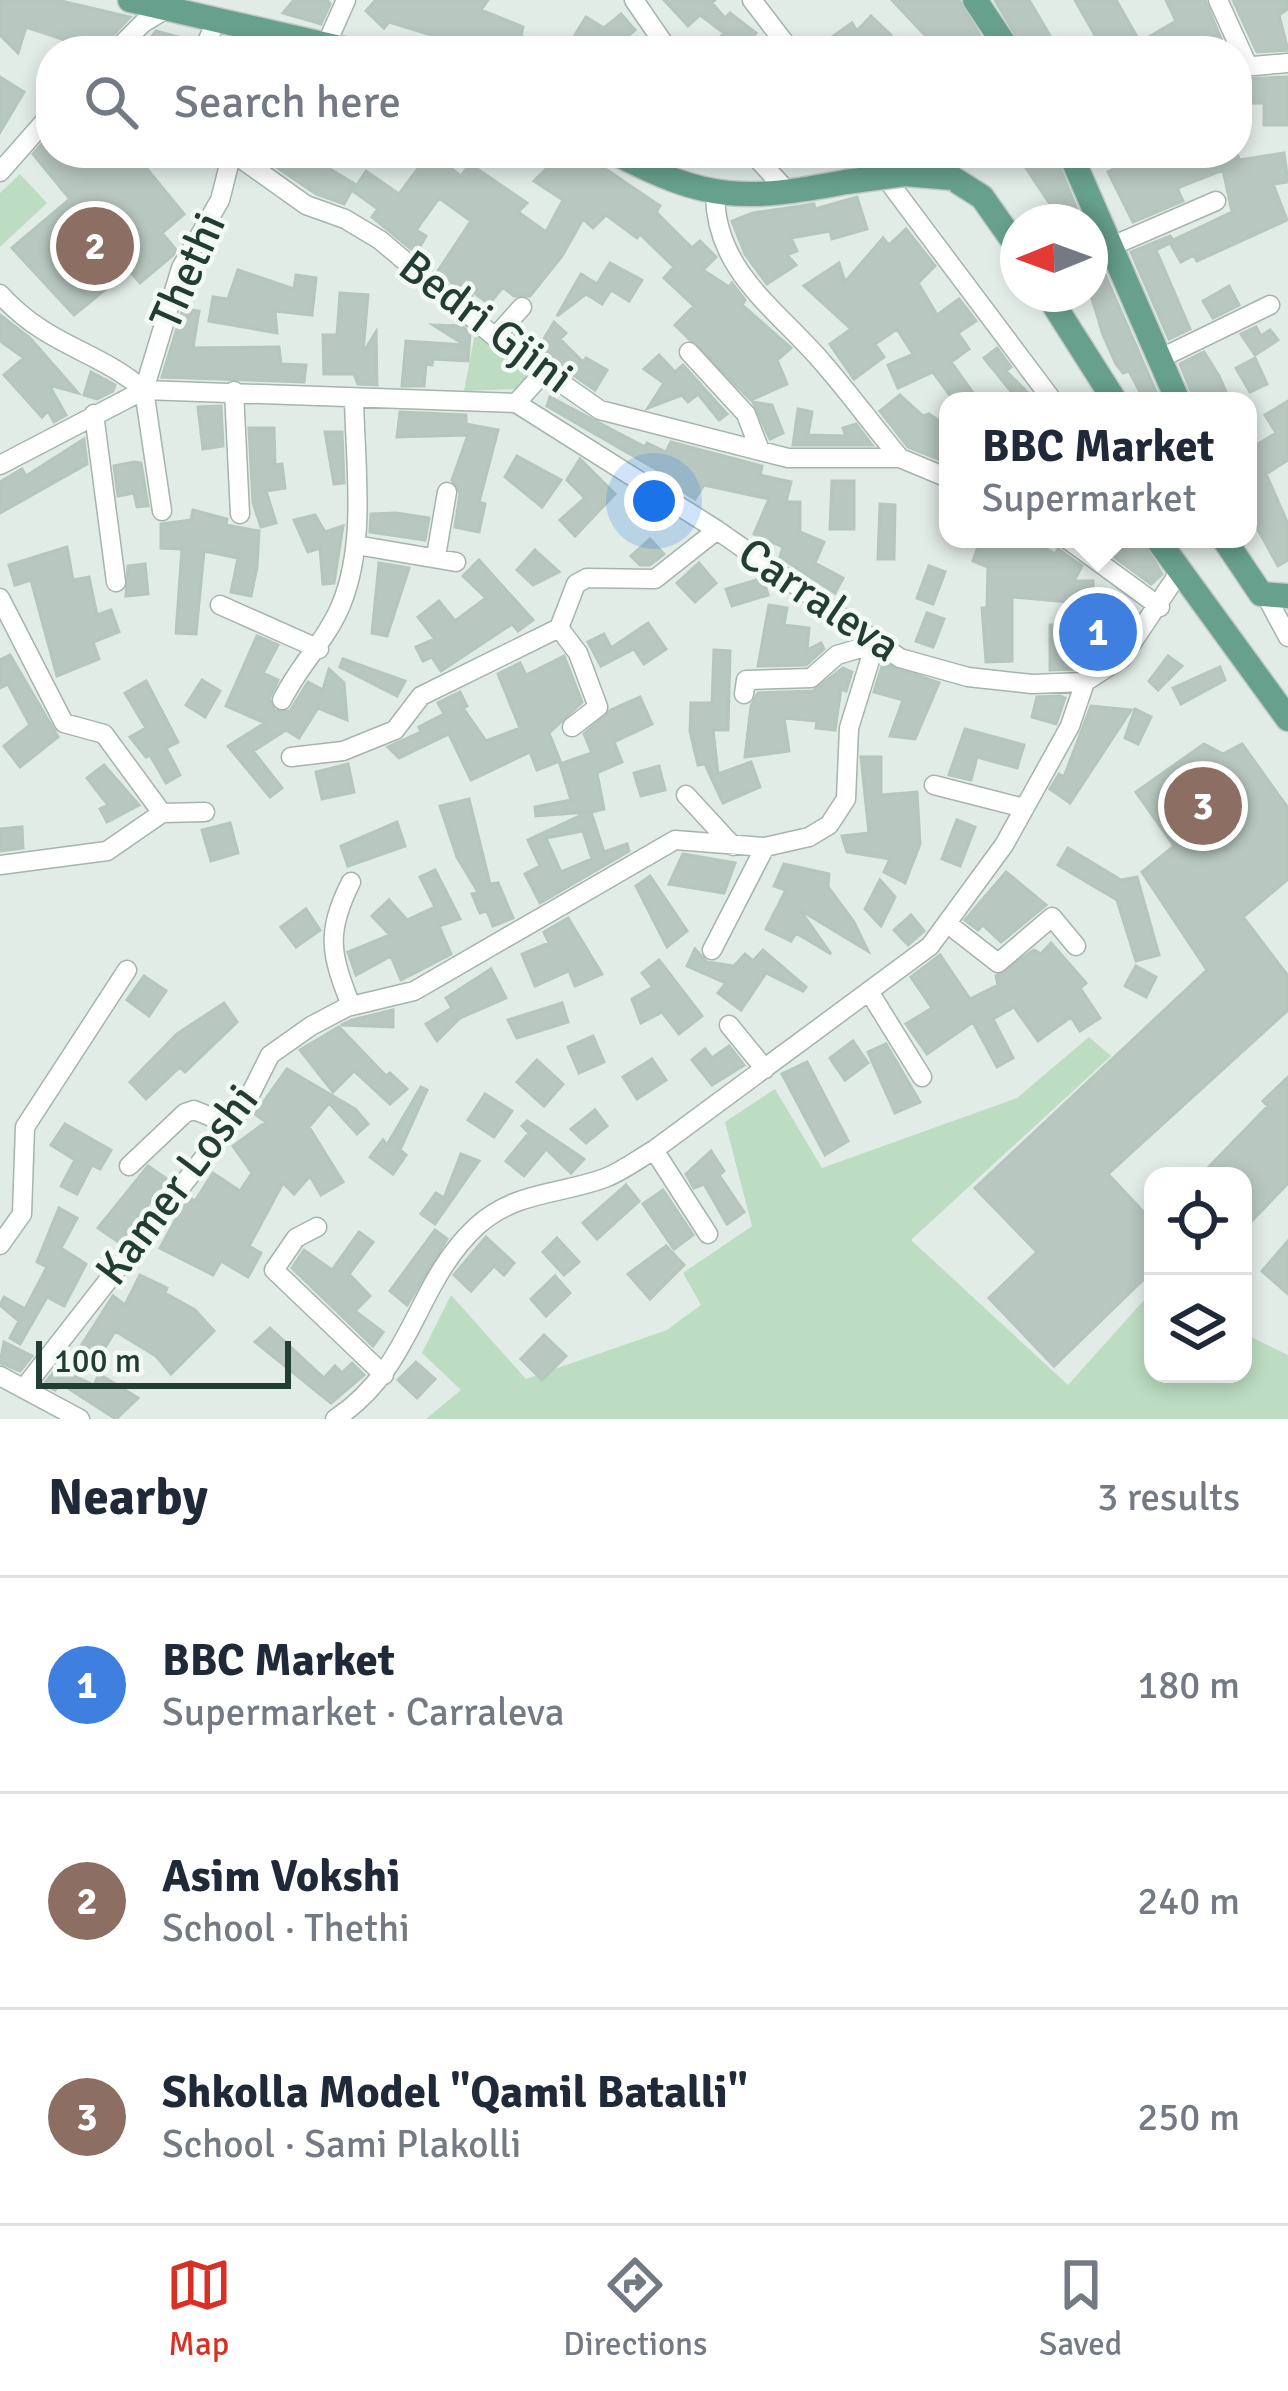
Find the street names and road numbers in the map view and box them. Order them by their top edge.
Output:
street label: Thethi [138,204,238,338]
street label: Bedri Gjini [388,239,584,405]
street label: Carraleva [728,526,910,674]
street label: Kamer Loshi [84,1074,270,1296]

